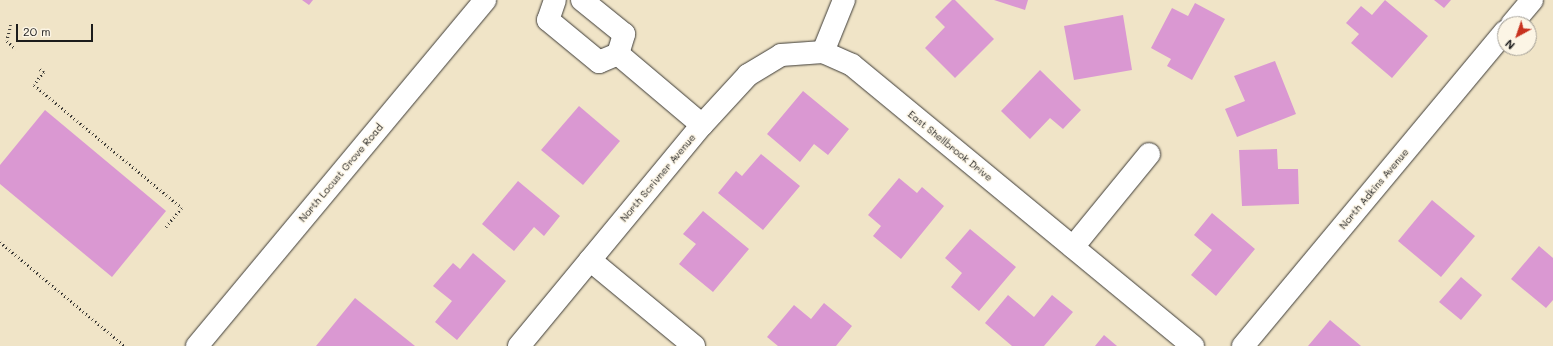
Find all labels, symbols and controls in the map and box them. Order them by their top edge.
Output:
scale bar [18,16,95,42]
north arrow [1497,16,1537,56]
text: 20 m [23,23,51,39]
text: N [1502,36,1518,53]
street label: East Shellbrook Drive [905,108,995,184]
street label: North Locust Grove Road [296,121,386,225]
street label: North Scrivner Avenue [618,132,698,224]
street label: North Adkins Avenue [1337,146,1411,232]

